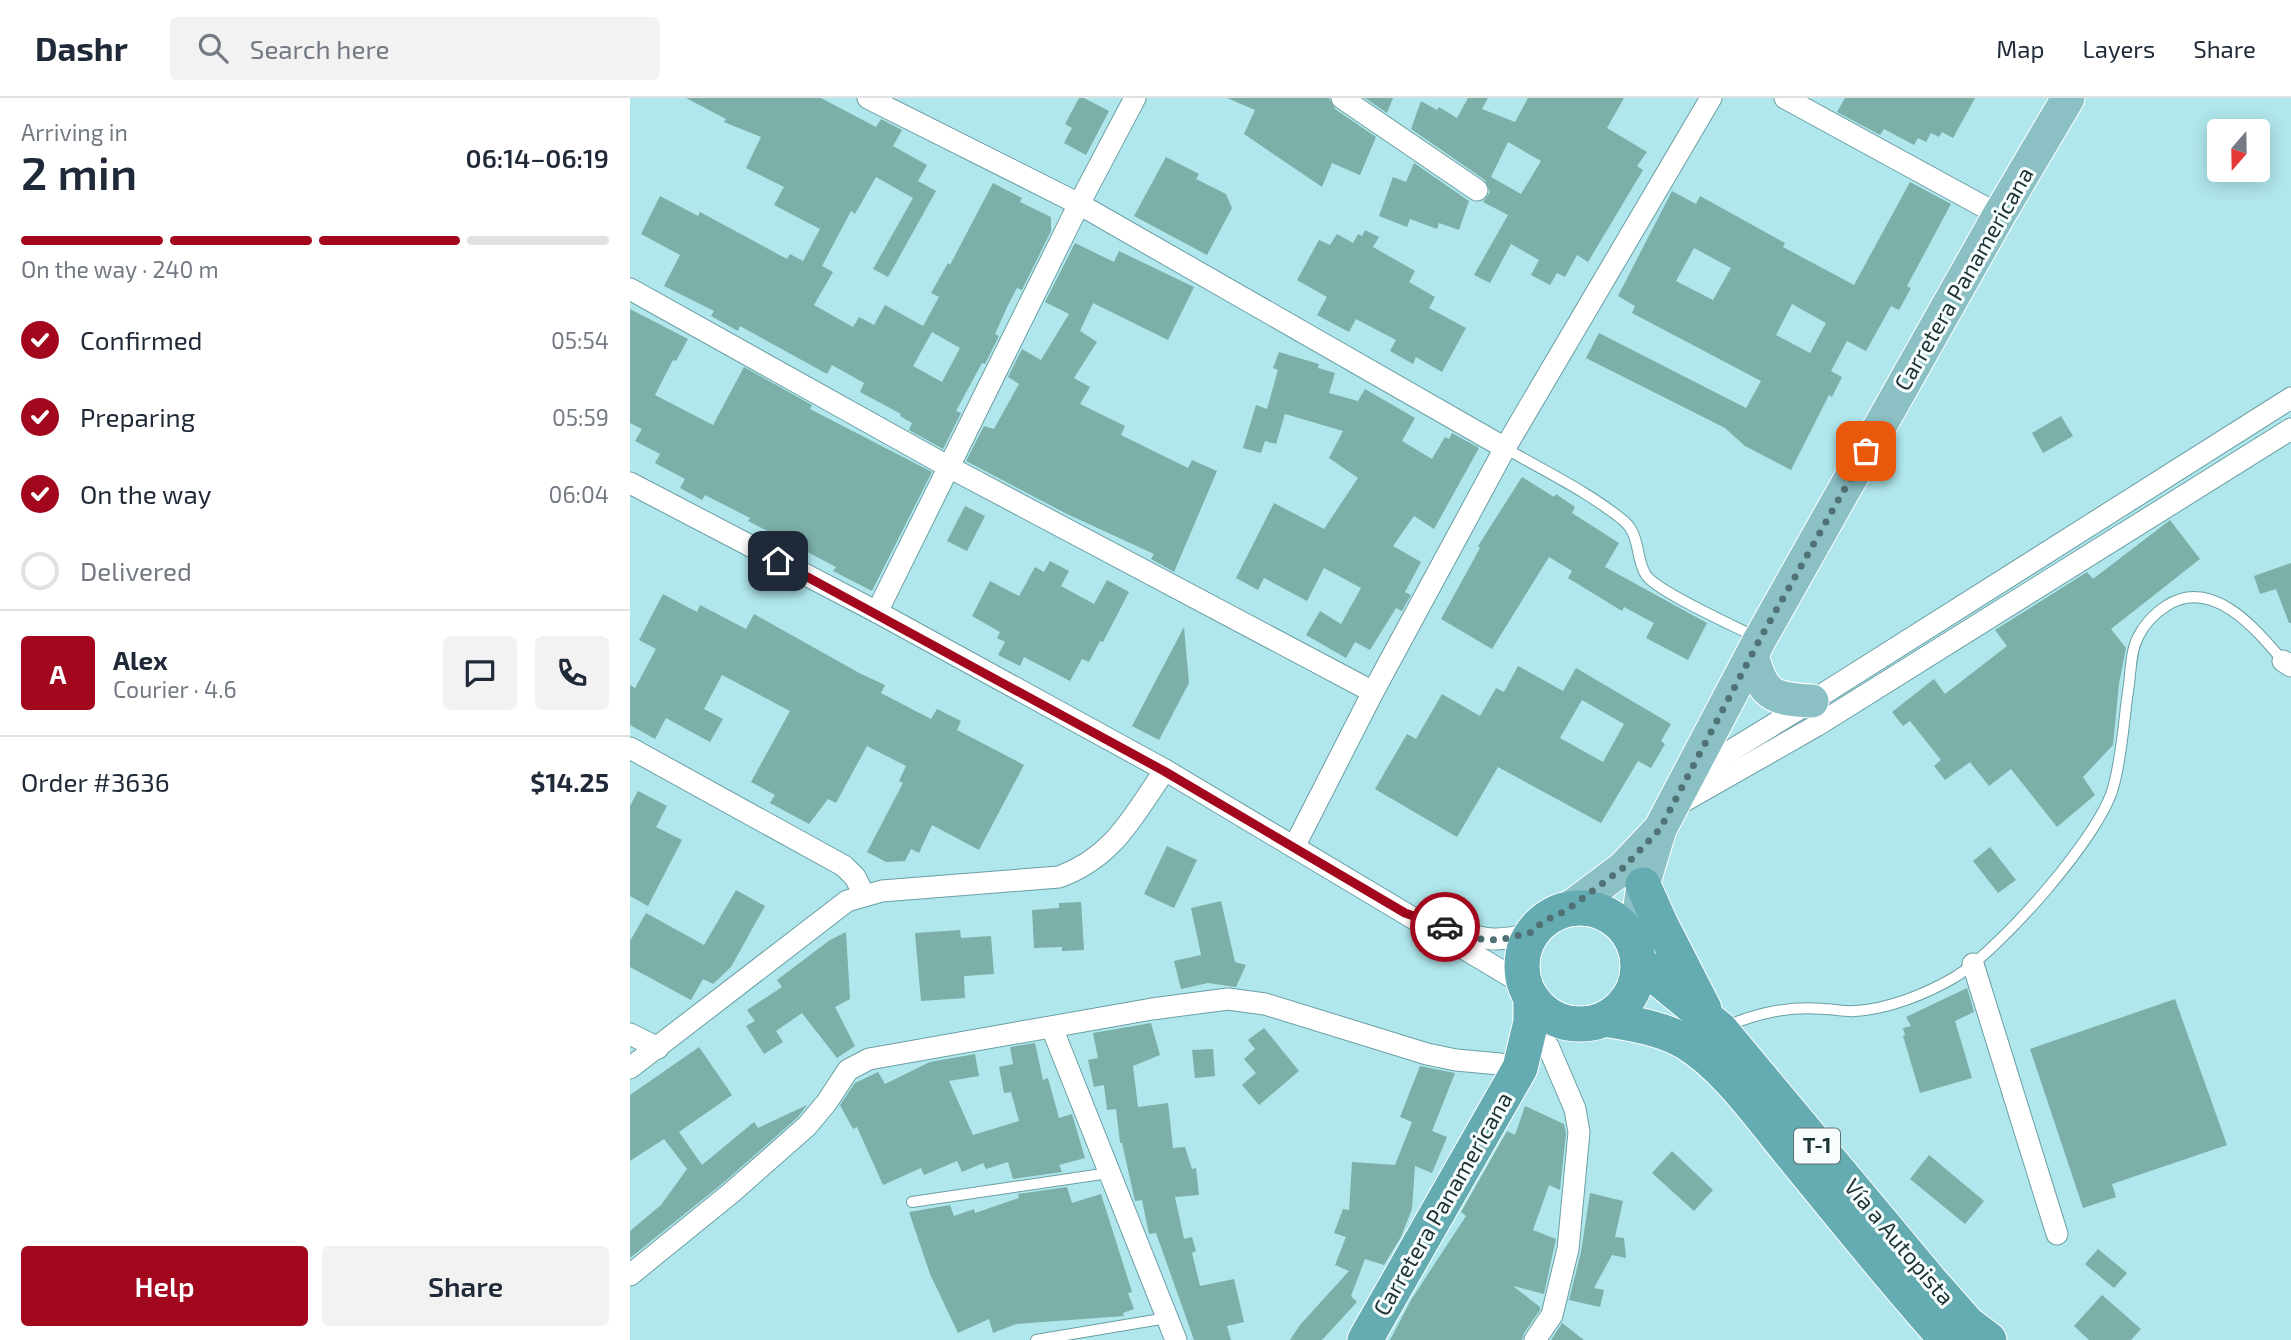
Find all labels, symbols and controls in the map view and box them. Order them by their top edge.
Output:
search box [170,17,660,80]
text: Dashr [35,28,128,68]
icon: search [194,29,232,67]
text: Search here [250,33,389,64]
text: Map [1996,34,2044,63]
text: Layers [2082,34,2155,63]
text: Share [2193,34,2256,63]
text: Arriving in [21,118,128,146]
north arrow [2207,119,2270,182]
map controls [2207,119,2270,182]
text: 06:14–06:19 [466,142,609,173]
text: 2 min [21,144,137,199]
street label: Carretera Panamericana [1888,162,2039,395]
text: On the way · 240 m [21,255,219,283]
icon: check [21,321,59,359]
text: Confirmed [80,324,203,355]
text: 05:54 [551,326,609,354]
icon: check [21,398,59,436]
text: Preparing [80,401,195,432]
text: 05:59 [552,403,609,431]
pin [1836,421,1896,481]
icon: bag [1847,432,1885,470]
icon: check [21,475,59,513]
text: On the way [80,478,211,509]
text: 06:04 [549,480,609,508]
pin [748,531,808,591]
icon: home [759,542,797,580]
text: Delivered [80,555,192,586]
button: chat [443,636,517,710]
button: phone [535,636,609,710]
text: Alex [113,644,168,675]
text: A [50,658,66,689]
text: Courier · 4.6 [113,675,237,703]
text: Order #3636 [21,766,170,797]
text: $14.25 [530,766,609,797]
courier [1410,892,1480,962]
icon: car [1426,908,1464,946]
street label: Carretera Panamericana [1367,1087,1518,1320]
road number: T-1 [1794,1128,1840,1164]
street label: Vía a Autopista [1839,1173,1961,1310]
button: Help [21,1246,308,1326]
button: Share [322,1246,609,1326]

